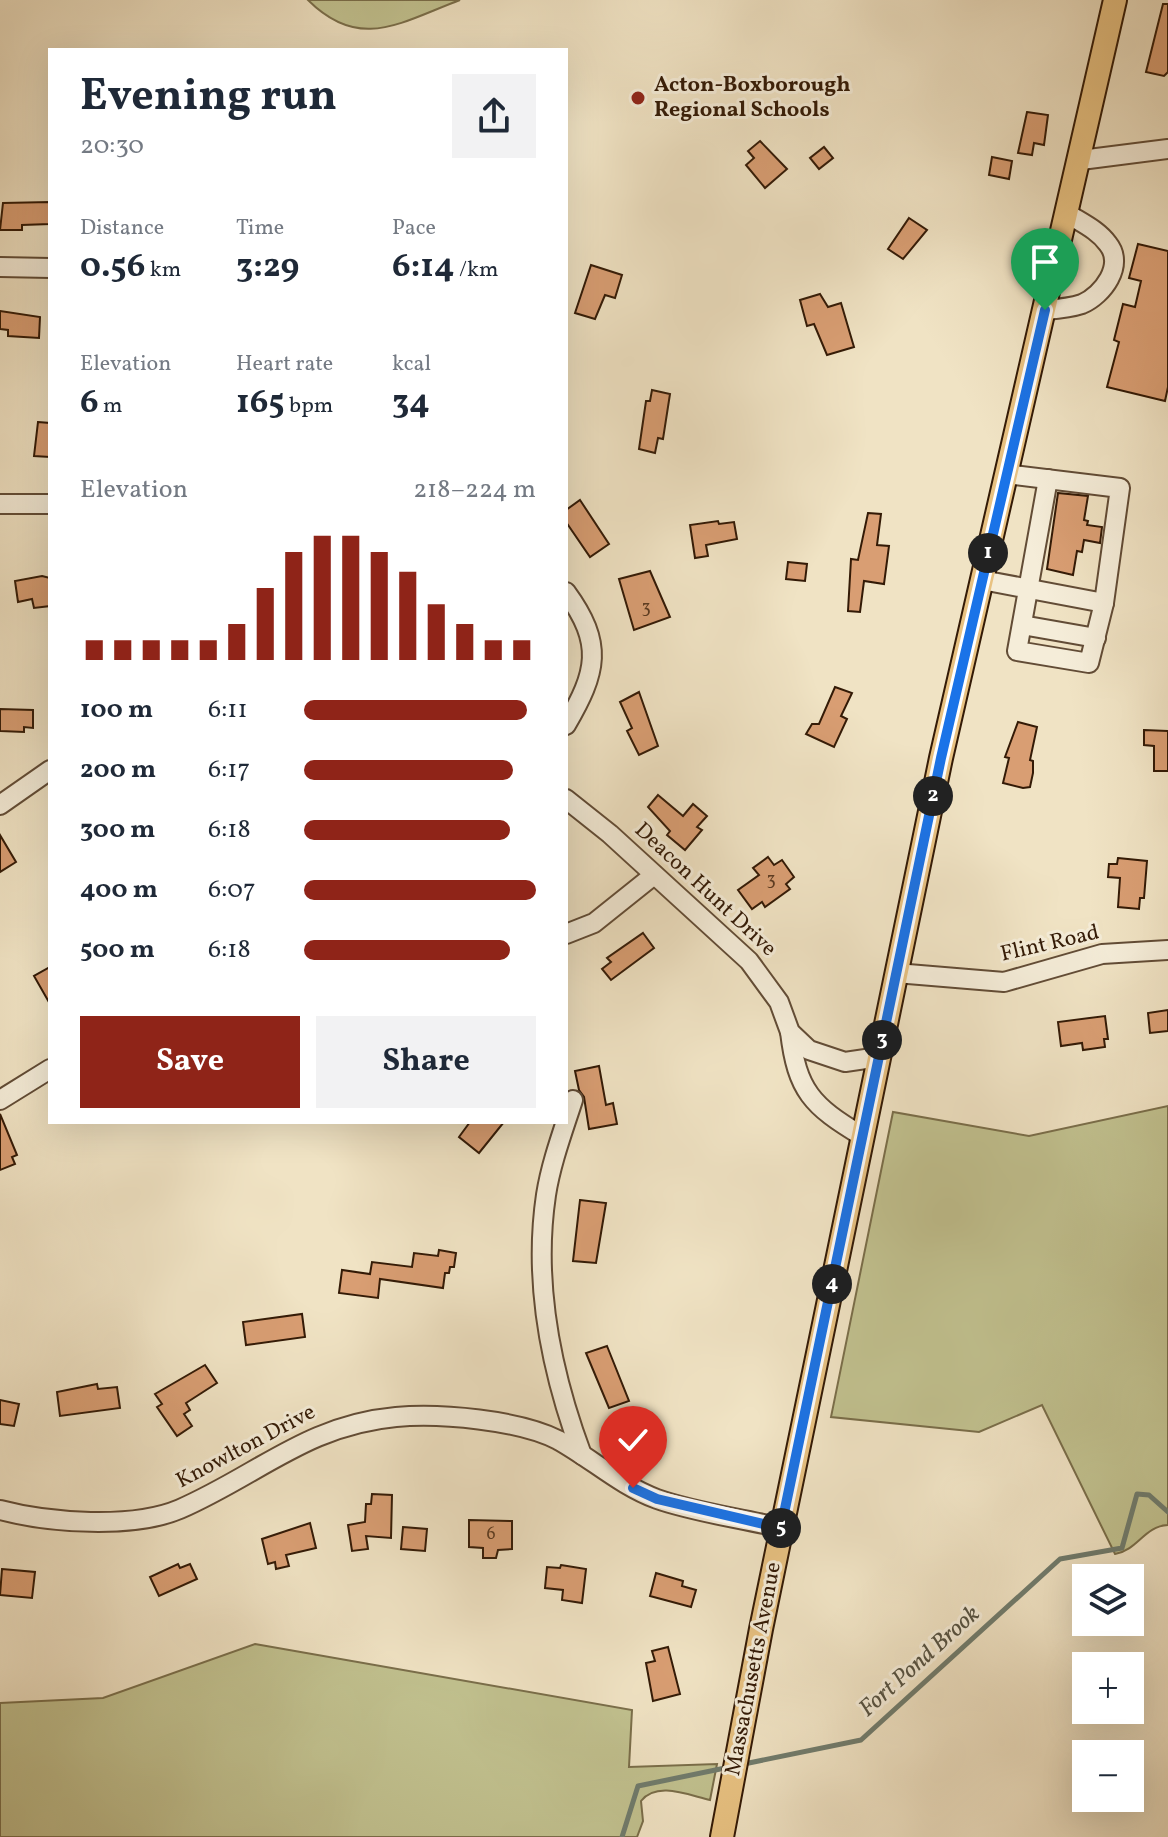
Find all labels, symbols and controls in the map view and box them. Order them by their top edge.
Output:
text: Evening run [80,67,337,128]
place label: Acton-Boxborough Regional Schools [654,70,851,126]
button: share [452,74,536,158]
marker: Acton-Boxborough Regional Schools [629,89,647,107]
text: 20:30 [80,128,144,164]
text: Distance [80,213,164,244]
text: Time [236,213,284,244]
text: Pace [392,213,436,244]
pin [1011,228,1079,310]
icon: arrive [1023,240,1067,284]
text: 0.56 [80,244,145,291]
text: 3:29 [236,244,299,291]
text: 6:14 [392,244,455,291]
text: km [145,255,181,286]
text: /km [455,255,499,286]
text: Elevation [80,349,171,380]
text: Heart rate [236,349,333,380]
text: kcal [392,349,431,380]
text: 6 [80,380,99,427]
text: 165 [236,380,285,427]
text: 34 [392,380,430,427]
text: m [99,391,123,422]
text: bpm [285,391,333,422]
text: Elevation [80,472,188,508]
text: 218–224 m [413,472,536,508]
pin: 1 [968,533,1008,573]
text: 1 [984,537,992,568]
house number: 3 [641,596,651,621]
text: 100 m [80,692,153,728]
text: 6:11 [208,692,247,728]
text: 200 m [80,752,156,788]
text: 6:17 [208,752,250,788]
pin: 2 [913,776,953,816]
text: 2 [927,780,939,811]
text: 300 m [80,812,156,848]
text: 6:18 [208,812,251,848]
street label: Deacon Hunt Drive [627,816,783,964]
house number: 3 [766,868,776,893]
text: 400 m [80,872,158,908]
text: 6:07 [208,872,256,908]
street label: Flint Road [998,918,1102,970]
text: 500 m [80,932,155,968]
text: 6:18 [208,932,251,968]
button: Save [80,1016,300,1108]
button: Share [316,1016,536,1108]
pin: 3 [862,1020,902,1060]
text: 3 [876,1024,888,1055]
pin: 4 [812,1264,852,1304]
text: 4 [825,1268,839,1299]
street label: Knowlton Drive [171,1397,321,1497]
pin [599,1406,667,1488]
icon: check [611,1418,655,1462]
pin: 5 [761,1508,801,1548]
text: 5 [776,1512,786,1543]
house number: 6 [486,1522,496,1547]
street label: Massachusetts Avenue [718,1560,790,1778]
map controls [1072,1564,1144,1812]
button: layers [1072,1564,1144,1636]
water label: Fort Pond Brook [852,1598,988,1726]
button: + [1072,1652,1144,1724]
button: − [1072,1740,1144,1812]

